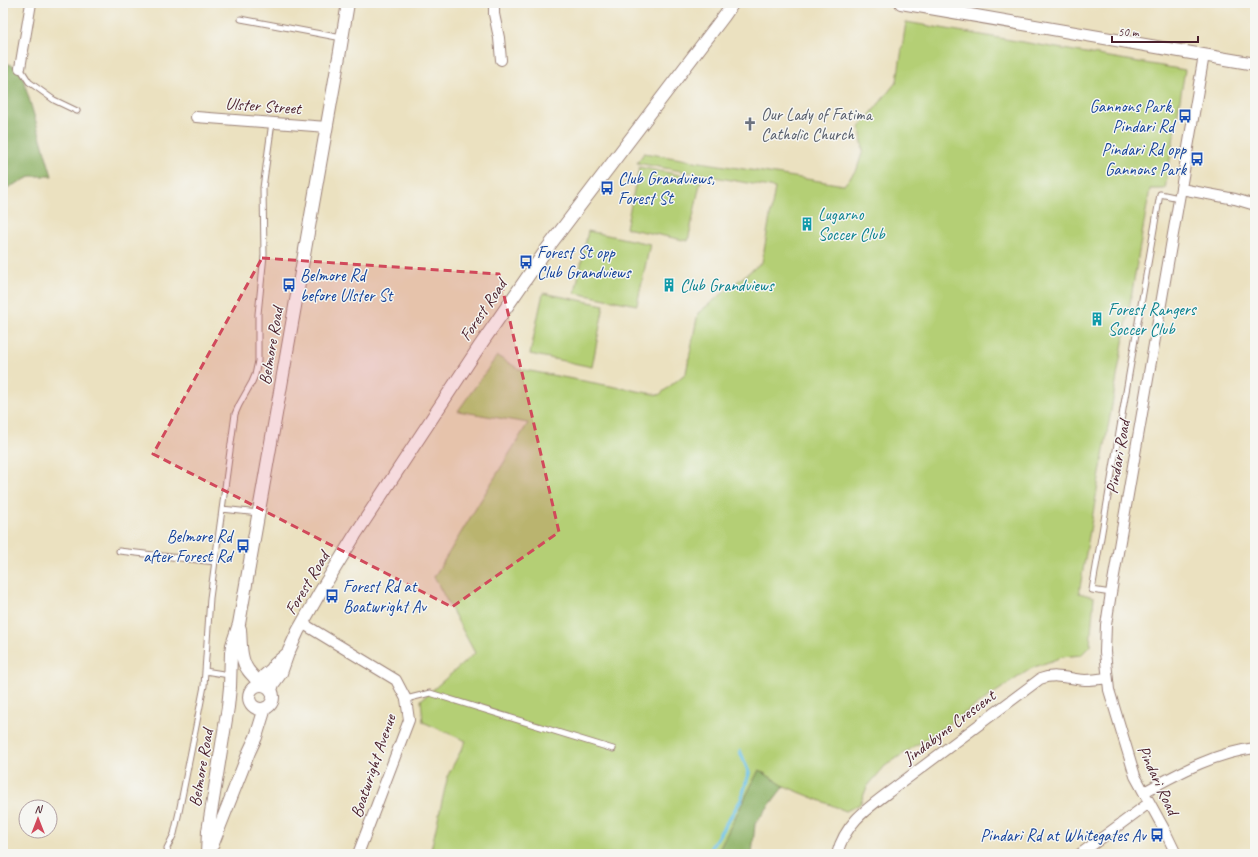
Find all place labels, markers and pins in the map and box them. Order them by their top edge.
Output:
place label: Gannons Park, Pindari Rd [1090,96,1176,137]
place label: Our Lady of Fatima Catholic Church [761,104,874,145]
bus stop icon: Gannons Park, Pindari Rd [1177,108,1193,124]
church icon: Our Lady of Fatima Catholic Church [742,116,758,132]
place label: Pindari Rd opp Gannons Park [1102,139,1188,180]
bus stop icon: Pindari Rd opp Gannons Park [1189,151,1205,167]
place label: Club Grandviews, Forest St [618,168,715,209]
bus stop icon: Club Grandviews, Forest St [599,180,615,196]
place label: Lugarno Soccer Club [818,204,886,245]
building icon: Lugarno Soccer Club [799,216,815,232]
place label: Forest St opp Club Grandviews [537,242,632,283]
bus stop icon: Forest St opp Club Grandviews [518,254,534,270]
place label: Belmore Rd before Ulster St [300,265,395,306]
place label: Club Grandviews [680,275,775,296]
bus stop icon: Belmore Rd before Ulster St [281,277,297,293]
building icon: Club Grandviews [661,277,677,293]
place label: Forest Rangers Soccer Club [1108,299,1198,340]
building icon: Forest Rangers Soccer Club [1089,311,1105,327]
place label: Belmore Rd after Forest Rd [143,526,235,567]
bus stop icon: Belmore Rd after Forest Rd [235,538,251,554]
place label: Forest Rd at Boatwright Av [343,576,427,617]
bus stop icon: Forest Rd at Boatwright Av [324,588,340,604]
place label: Pindari Rd at Whitegates Av [980,825,1147,846]
bus stop icon: Pindari Rd at Whitegates Av [1149,827,1165,843]

